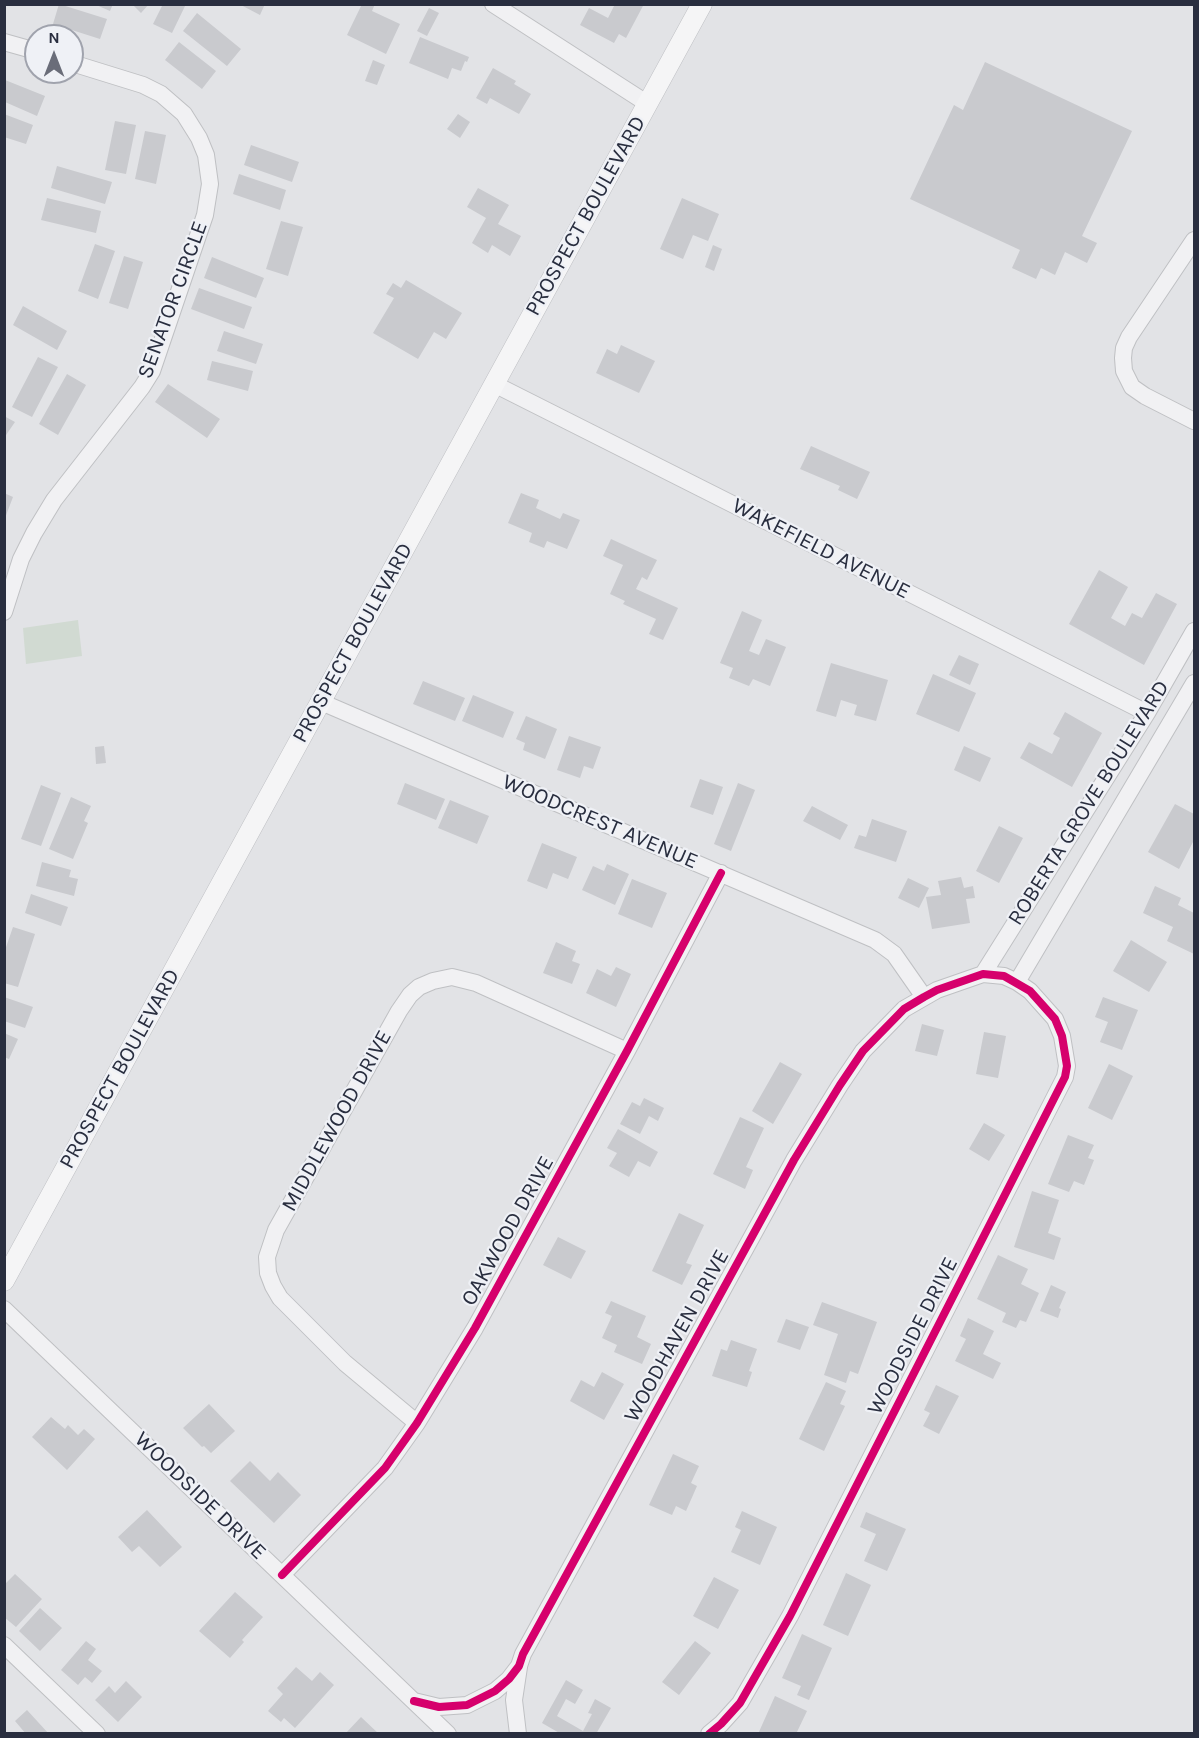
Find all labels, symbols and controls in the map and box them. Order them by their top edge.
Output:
north arrow [24,24,84,84]
text: N [48,28,60,47]
street label: PROSPECT BOULEVARD [520,111,652,321]
street label: SENATOR CIRCLE [132,218,214,382]
street label: WAKEFIELD AVENUE [728,493,914,605]
street label: PROSPECT BOULEVARD [287,538,419,748]
street label: ROBERTA GROVE BOULEVARD [1003,676,1175,930]
street label: WOODCREST AVENUE [498,769,702,875]
street label: PROSPECT BOULEVARD [54,964,186,1174]
street label: MIDDLEWOOD DRIVE [276,1026,398,1216]
street label: OAKWOOD DRIVE [456,1152,560,1310]
street label: WOODHAVEN DRIVE [619,1245,735,1427]
street label: WOODSIDE DRIVE [862,1253,964,1419]
street label: WOODSIDE DRIVE [129,1426,271,1566]

